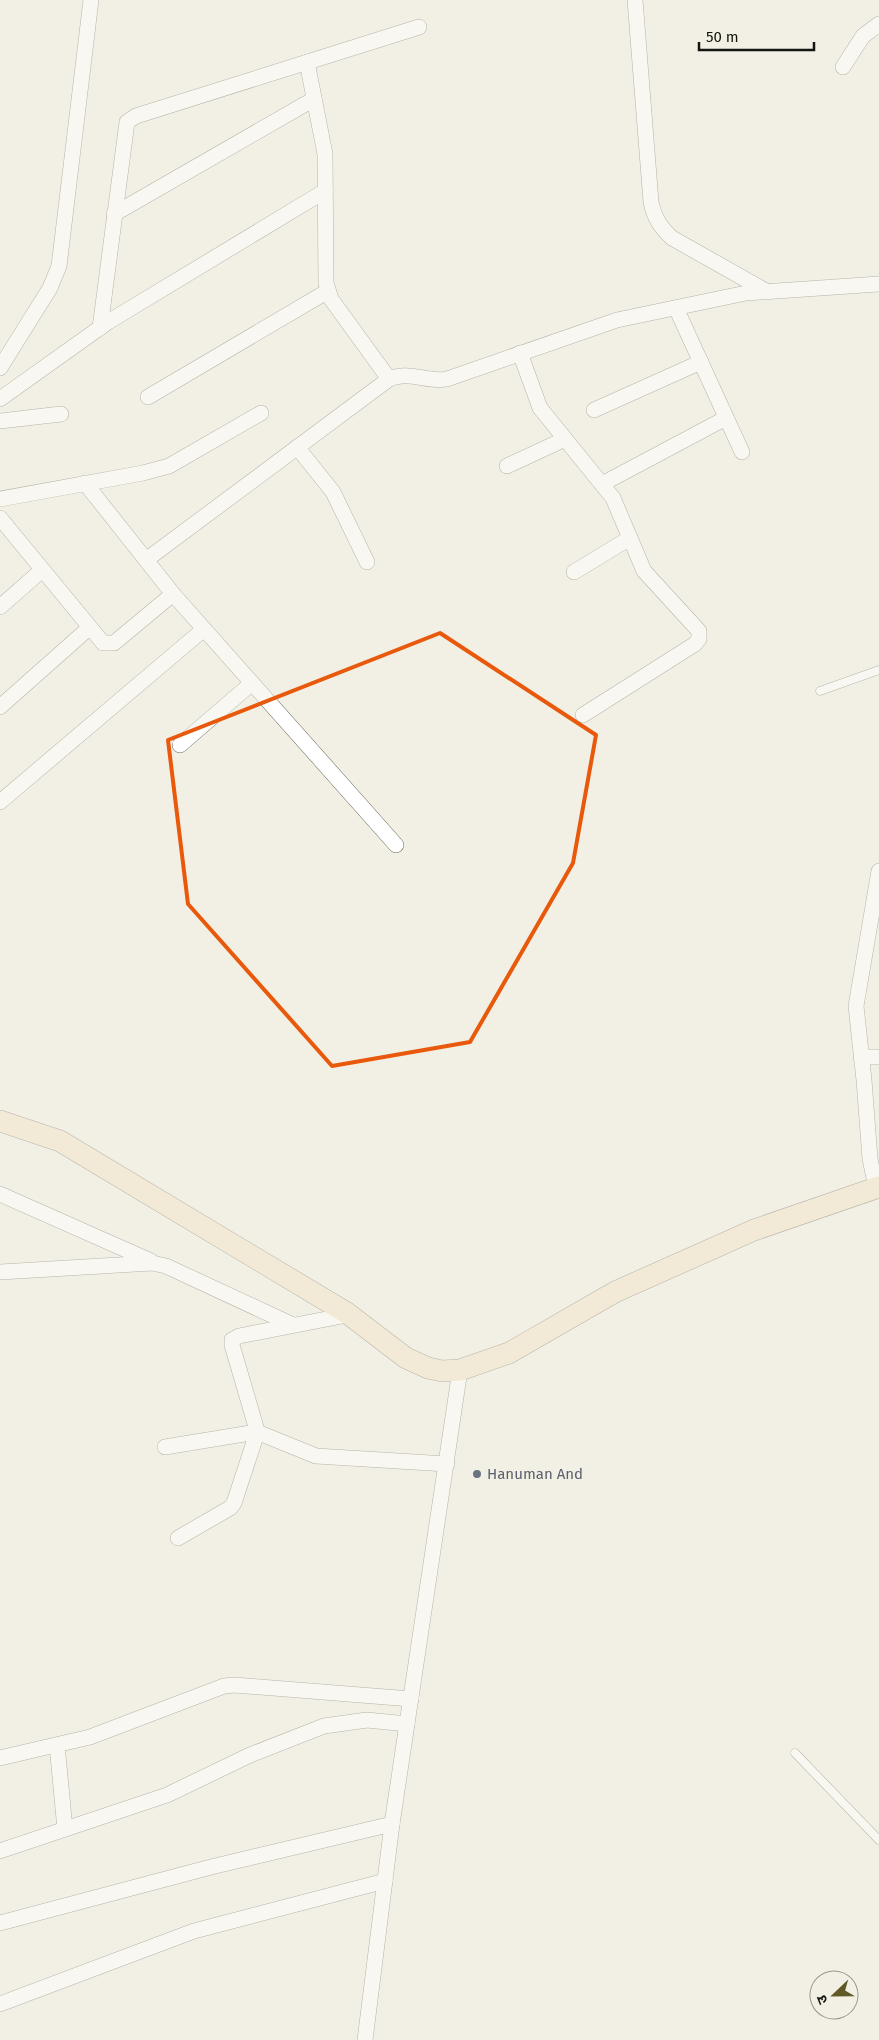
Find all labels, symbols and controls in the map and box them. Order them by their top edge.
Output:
scale bar [699,20,814,52]
text: 50 m [706,28,739,46]
place label: Hanuman And [487,1465,583,1483]
marker: Hanuman And [471,1468,483,1480]
north arrow [809,1970,859,2020]
text: उ [813,1992,832,2007]

